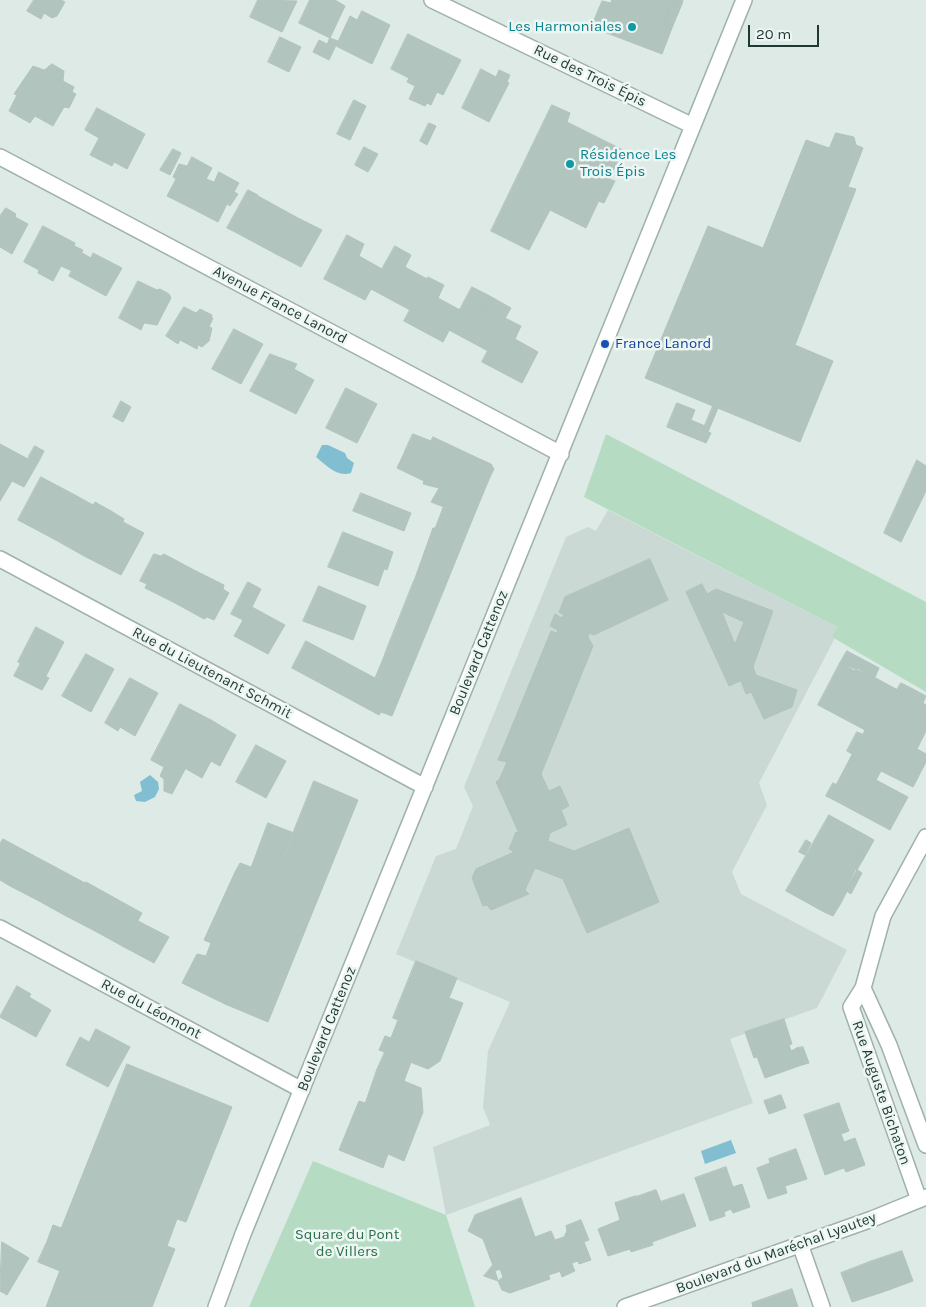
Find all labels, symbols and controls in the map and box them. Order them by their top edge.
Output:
scale bar [751,15,822,47]
place label: Les Harmoniales [508,18,622,36]
marker: Les Harmoniales [626,21,638,33]
text: 20 m [756,25,791,43]
street label: Rue des Trois Épis [531,41,649,111]
place label: Résidence Les Trois Épis [580,146,676,181]
marker: Résidence Les Trois Épis [564,158,576,170]
street label: Avenue France Lanord [210,262,350,348]
place label: France Lanord [615,335,711,353]
marker: France Lanord [599,338,611,350]
street label: Boulevard Cattenoz [446,588,512,718]
street label: Rue du Lieutenant Schmit [129,623,295,723]
street label: Boulevard Cattenoz [294,964,360,1094]
street label: Rue du Léomont [98,975,204,1043]
street label: Rue Auguste Bichaton [848,1019,914,1167]
street label: Boulevard du Maréchal Lyautey [673,1208,879,1298]
park label: Square du Pont de Villers [295,1226,399,1261]

